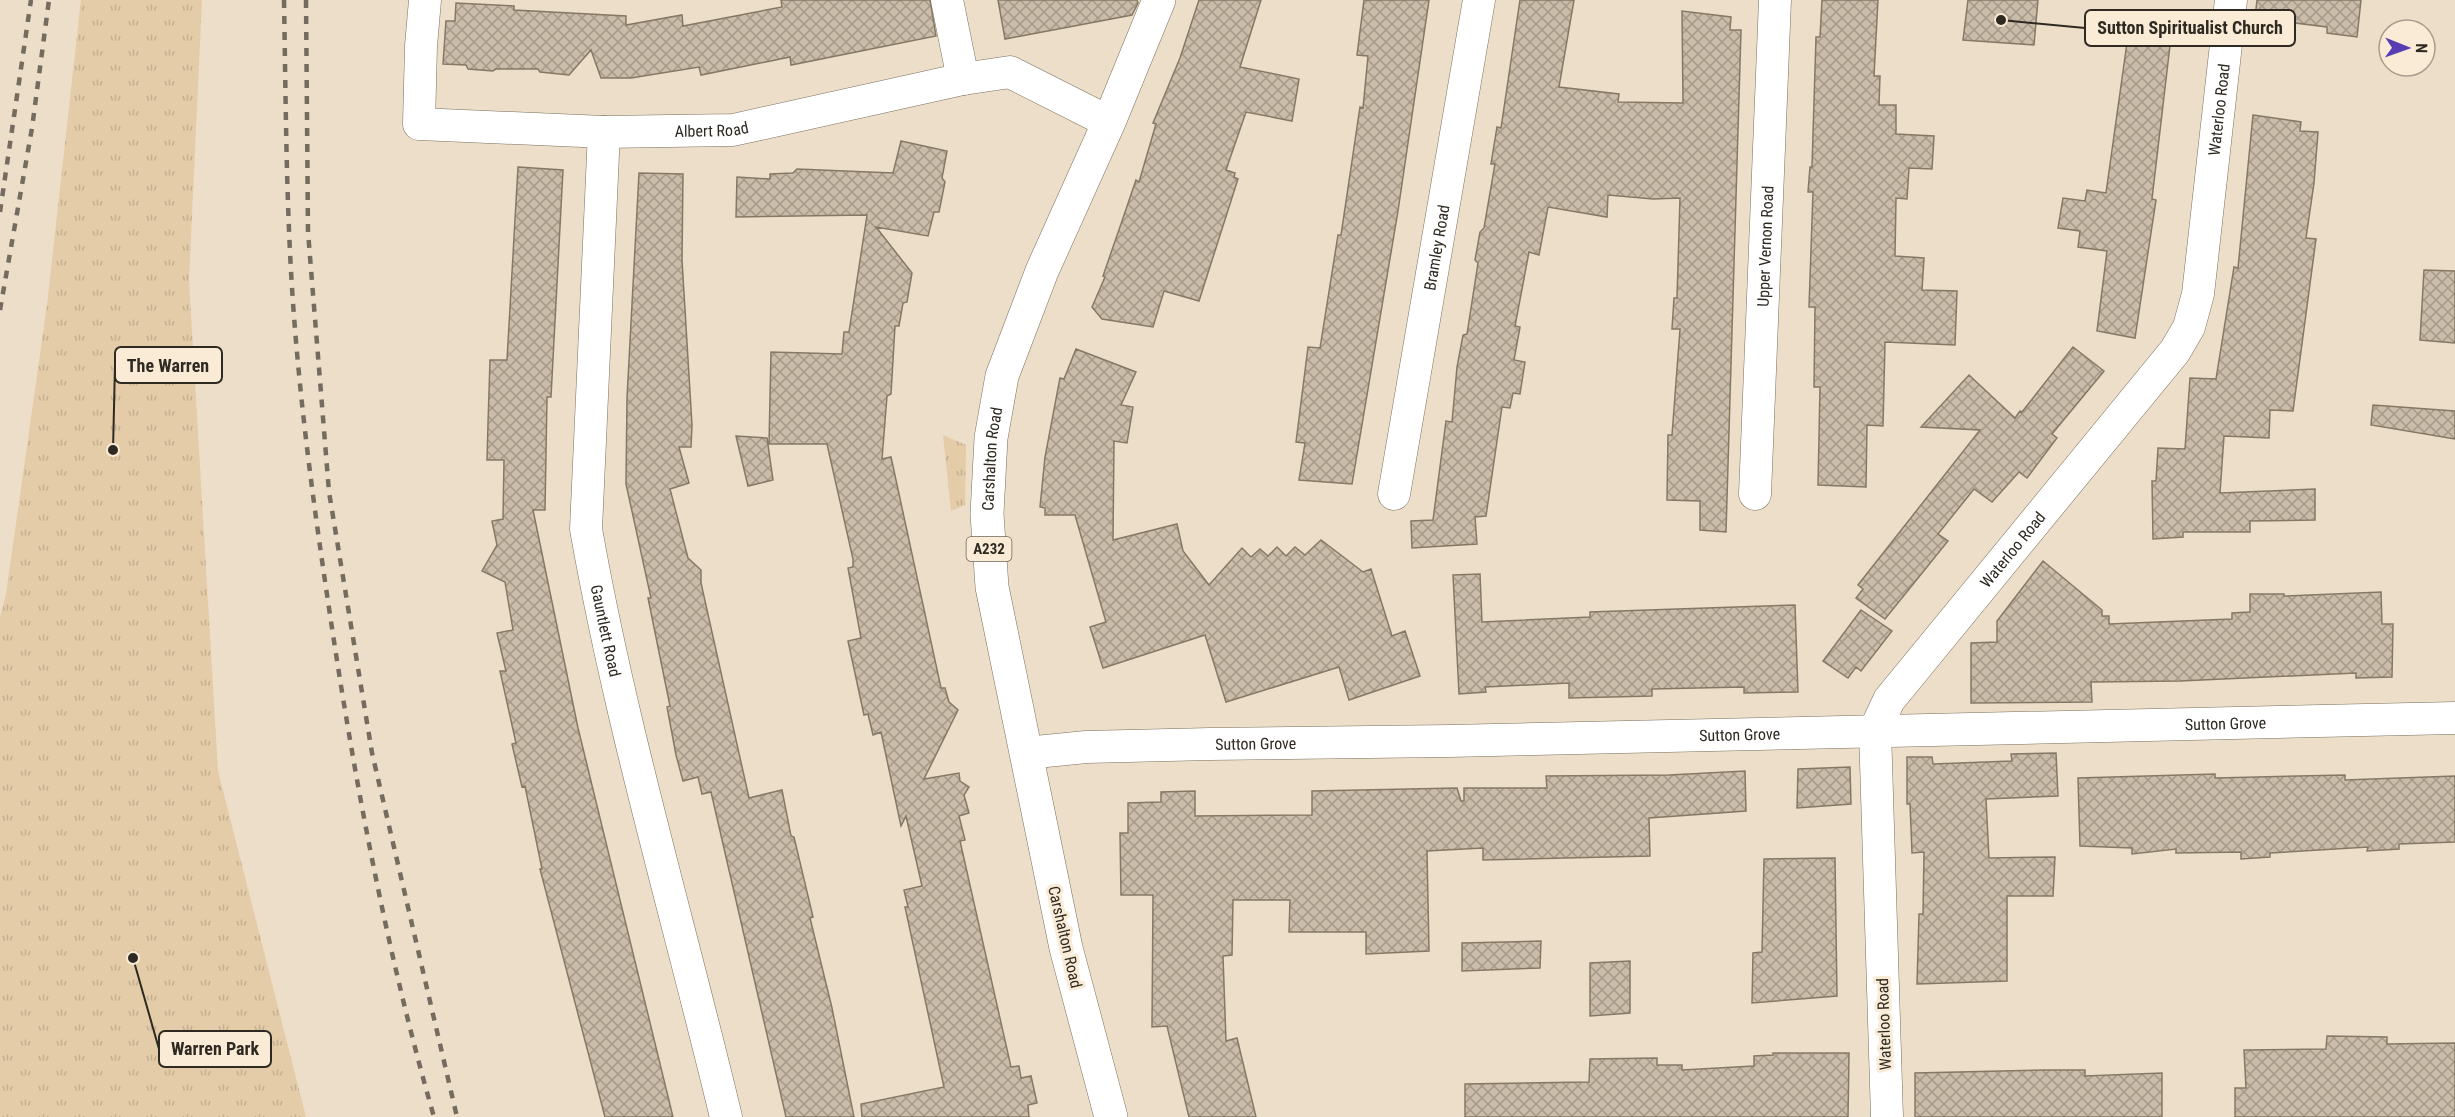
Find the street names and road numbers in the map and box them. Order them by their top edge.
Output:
street label: Waterloo Road [2204,63,2233,157]
street label: Albert Road [674,117,750,140]
street label: Upper Vernon Road [1753,185,1777,307]
street label: Bramley Road [1420,203,1453,292]
street label: Carshalton Road [978,405,1006,511]
street label: Waterloo Road [1976,508,2049,591]
road number: A232 [966,537,1012,561]
street label: Gauntlett Road [587,583,625,679]
street label: Sutton Grove [2185,713,2266,734]
street label: Sutton Grove [1699,724,1780,745]
street label: Sutton Grove [1215,733,1296,753]
street label: Carshalton Road [1044,884,1086,990]
street label: Waterloo Road [1873,978,1895,1070]

